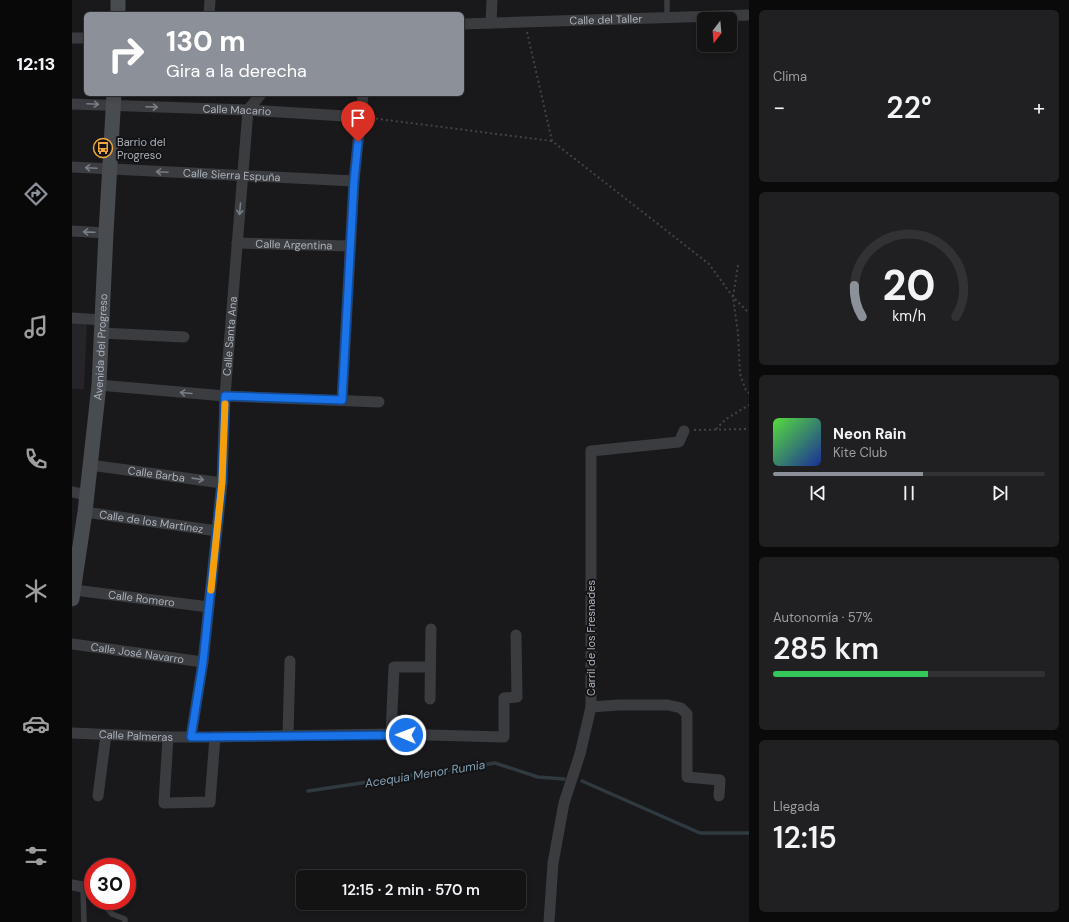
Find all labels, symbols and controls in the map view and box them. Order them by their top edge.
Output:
street label: Calle del Taller [569,11,643,28]
north arrow [697,12,737,52]
map controls [697,12,737,52]
text: 130 m [166,23,246,60]
icon: right [100,28,152,80]
text: 12:13 [17,52,55,76]
text: Gira a la derecha [166,59,307,83]
text: Clima [773,68,807,85]
text: 22° [886,88,932,127]
text: − [773,93,785,122]
text: + [1033,93,1045,122]
one-way arrow [86,101,99,108]
street label: Calle Macario [202,101,272,118]
pin [341,101,375,142]
one-way arrow [145,103,158,111]
icon: arrive [347,107,369,129]
place label: Barrio del Progreso [117,135,165,162]
bus stop icon: Barrio del Progreso [92,137,114,159]
one-way arrow [85,164,98,172]
street label: Calle Sierra Espuña [183,166,281,184]
one-way arrow [156,168,169,175]
icon: directions [22,180,50,208]
one-way arrow [236,202,244,215]
one-way arrow [83,228,96,236]
street label: Calle Argentina [255,236,333,253]
text: 20 [882,258,936,312]
street label: Avenida del Progreso [90,293,110,401]
street label: Calle Santa Ana [220,296,240,376]
text: km/h [892,306,926,324]
icon: music [22,313,50,341]
one-way arrow [180,389,193,396]
text: Neon Rain [833,424,906,444]
text: Kite Club [833,444,887,461]
icon: phone [22,445,50,473]
street label: Calle Barba [127,463,186,485]
one-way arrow [191,475,204,483]
icon: previous [807,482,829,504]
icon: pause [898,482,920,504]
icon: next [989,482,1011,504]
street label: Calle de los Martínez [98,507,204,536]
icon: climate [22,577,50,605]
street label: Carril de los Fresnades [584,580,598,696]
street label: Calle Romero [107,587,176,610]
text: Autonomía · 57% [773,609,873,626]
text: 285 km [773,629,879,668]
street label: Calle José Navarro [90,640,185,666]
icon: car [22,710,50,738]
position arrow [385,714,427,756]
street label: Calle Palmeras [99,727,173,744]
water label: Acequia Menor Rumia [363,757,487,792]
text: Llegada [773,798,820,815]
text: 12:15 [773,818,837,857]
icon: filters [22,842,50,870]
speed limit sign: 30 [84,858,136,910]
text: 12:15 · 2 min · 570 m [342,880,480,900]

